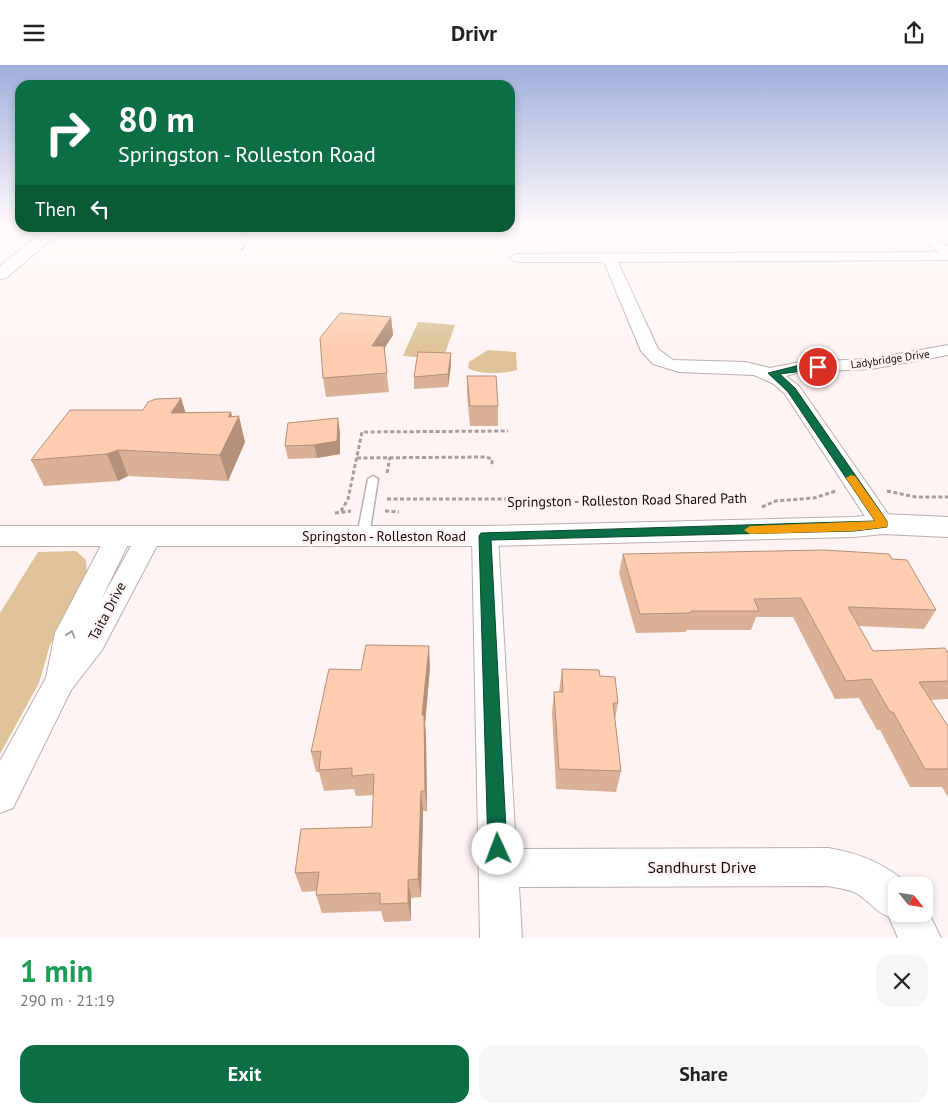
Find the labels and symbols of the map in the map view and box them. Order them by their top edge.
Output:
pin [797,346,839,388]
street label: Ladybridge Drive [850,346,931,371]
street label: Springston - Rolleston Road Shared Path [507,489,747,511]
street label: Springston - Rolleston Road [302,527,466,545]
street label: Taita Drive [84,579,130,643]
one-way arrow [65,630,75,638]
position arrow [471,822,523,874]
street label: Sandhurst Drive [648,857,756,877]
north arrow [888,877,932,923]

